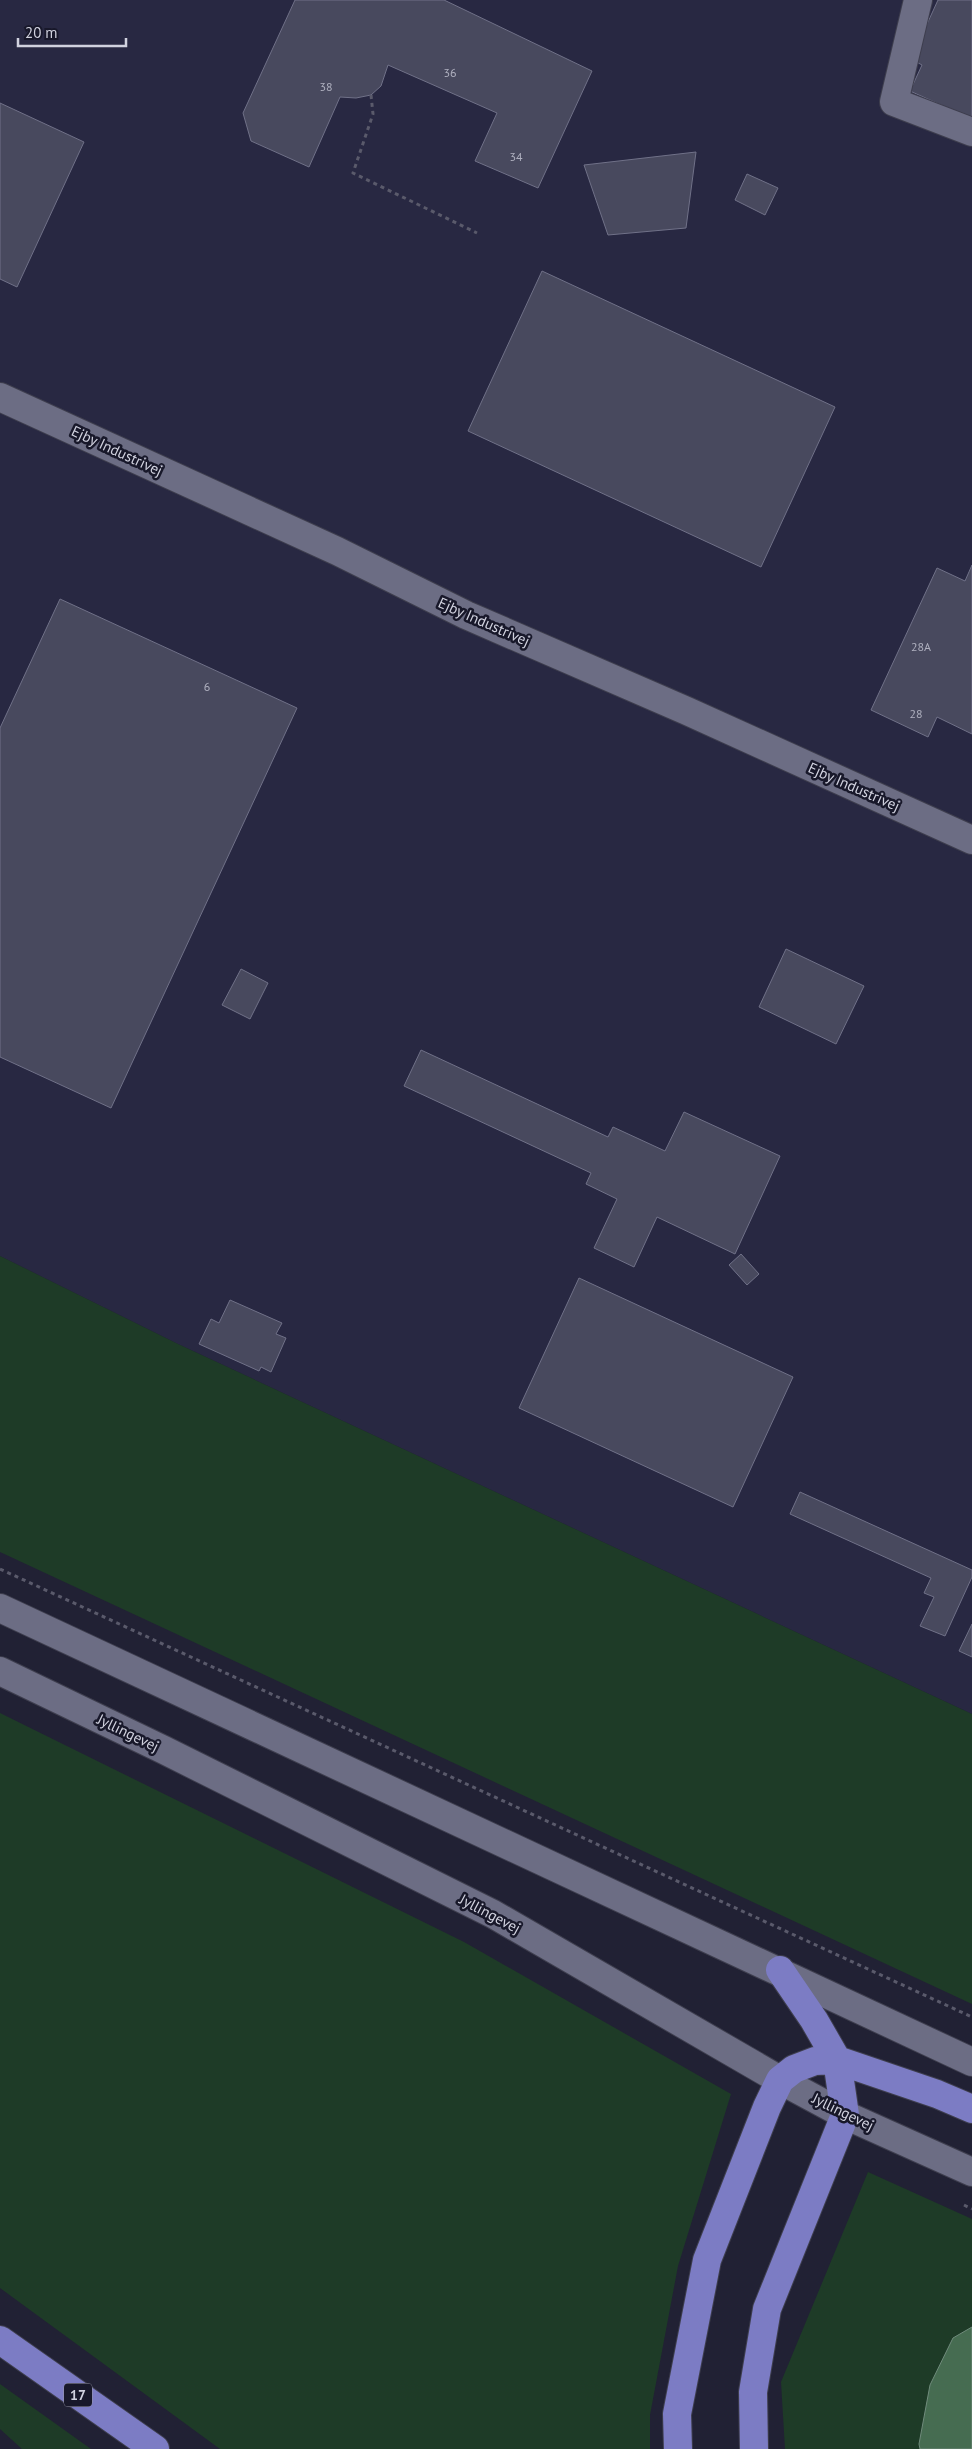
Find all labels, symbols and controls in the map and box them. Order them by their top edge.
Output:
scale bar [18,15,125,47]
text: 20 m [25,23,58,42]
house number: 36 [443,65,457,80]
house number: 38 [319,79,333,94]
house number: 34 [509,149,523,164]
street label: Ejby Industrivej [69,421,166,480]
street label: Ejby Industrivej [435,593,533,650]
house number: 28A [911,639,931,654]
house number: 6 [204,679,210,694]
house number: 28 [909,706,923,721]
street label: Ejby Industrivej [805,758,903,815]
street label: Jyllingevej [93,1709,162,1756]
street label: Jyllingevej [456,1889,524,1938]
street label: Jyllingevej [808,2088,877,2135]
road number: 17 [64,2384,92,2406]

